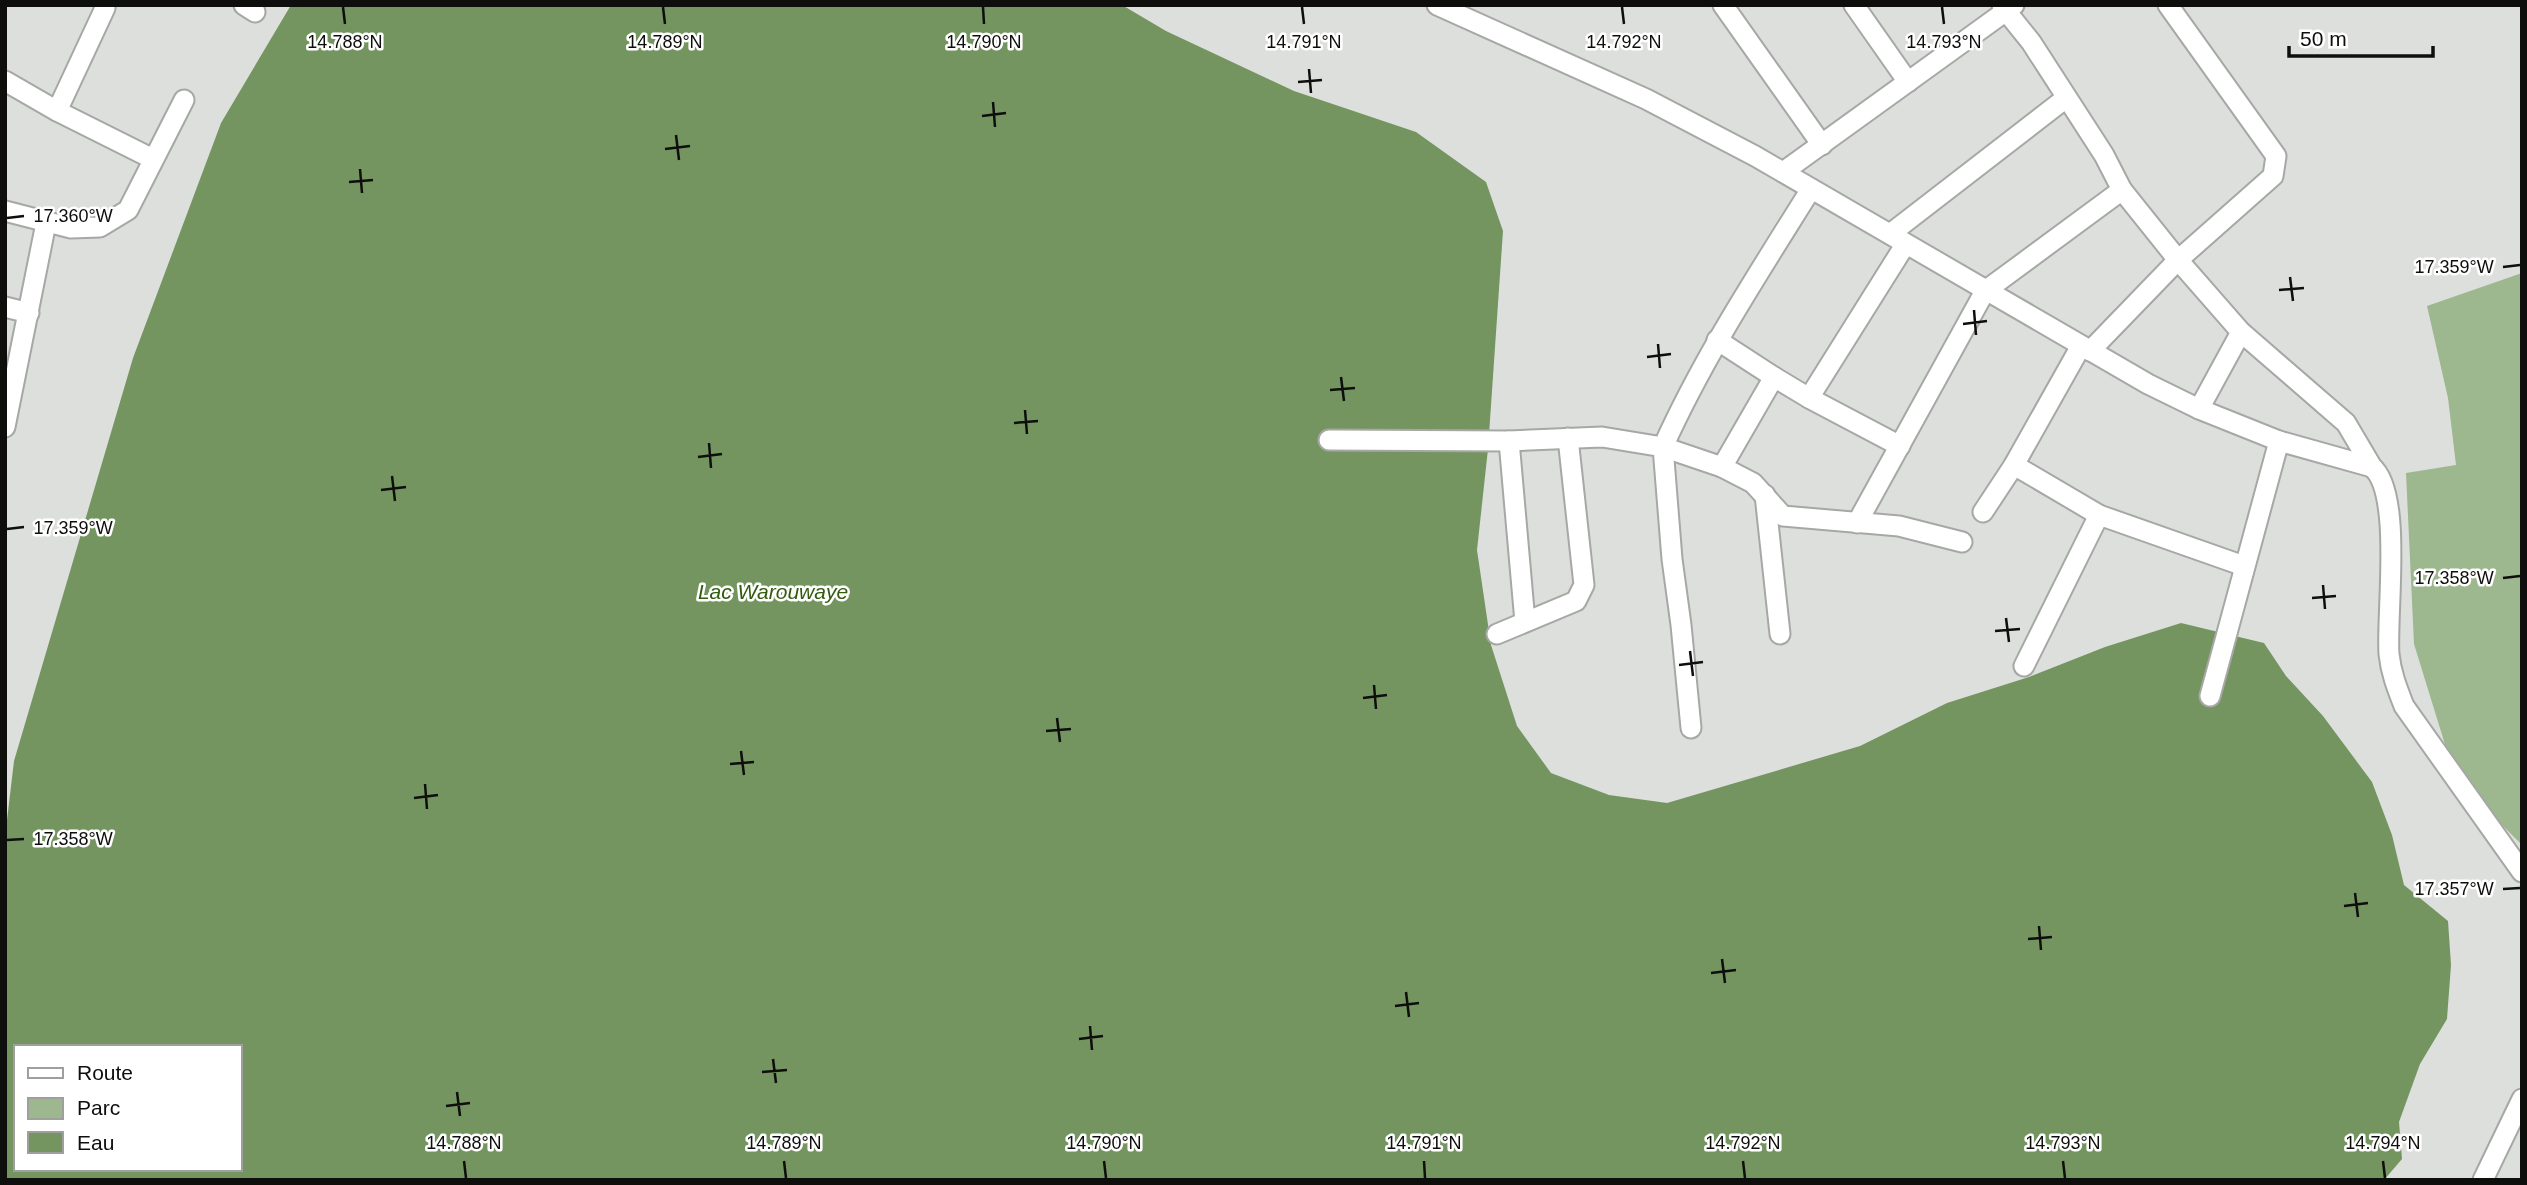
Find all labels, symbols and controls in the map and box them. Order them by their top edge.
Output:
scale bar [2289,14,2432,58]
text: 50 m [2300,27,2347,50]
text: 14.788°N [307,32,383,52]
text: 14.789°N [627,32,703,52]
text: 14.790°N [946,32,1022,52]
text: 14.791°N [1266,32,1342,52]
text: 14.792°N [1586,32,1662,52]
text: 14.793°N [1906,32,1982,52]
text: 17.360°W [33,206,113,226]
text: 17.359°W [2414,257,2494,277]
text: 17.359°W [33,518,113,538]
text: 17.358°W [2414,568,2494,588]
water label: Lac Warouwaye [698,580,848,603]
text: 17.358°W [33,829,113,849]
text: 17.357°W [2414,879,2494,899]
legend [14,1045,242,1171]
text: Route [77,1061,133,1084]
text: Parc [77,1096,120,1119]
text: Eau [77,1131,114,1154]
text: 14.788°N [426,1133,502,1153]
text: 14.789°N [746,1133,822,1153]
text: 14.790°N [1066,1133,1142,1153]
text: 14.791°N [1386,1133,1462,1153]
text: 14.792°N [1705,1133,1781,1153]
text: 14.793°N [2025,1133,2101,1153]
text: 14.794°N [2345,1133,2421,1153]

